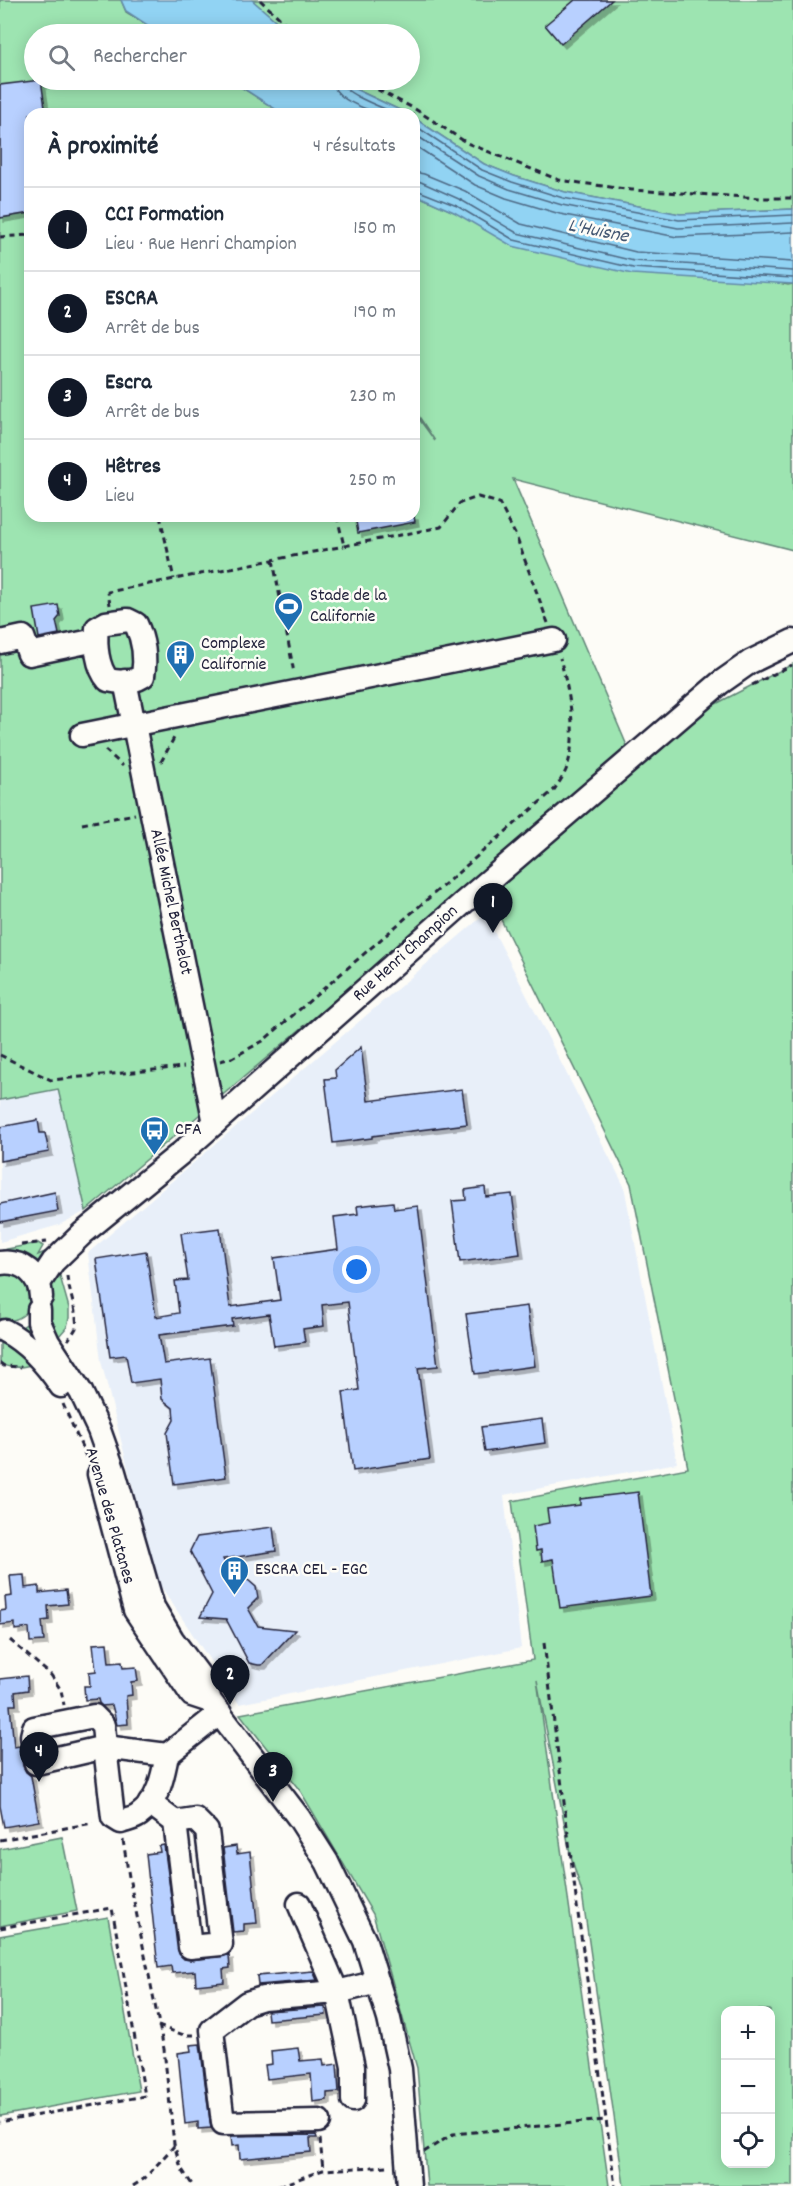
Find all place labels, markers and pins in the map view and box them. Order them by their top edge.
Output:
place label: Stade de la Californie [310,584,387,630]
sports icon: Stade de la Californie [273,590,305,632]
place label: Complexe Californie [201,632,267,678]
building icon: Complexe Californie [164,638,196,680]
pin: 1 [474,884,512,933]
bus stop icon: CFA [138,1114,170,1156]
place label: CFA [175,1118,202,1143]
building icon: ESCRA CEL - EGC [218,1554,250,1596]
place label: ESCRA CEL - EGC [255,1558,368,1583]
pin: 2 [210,1656,250,1705]
pin: 4 [20,1732,58,1782]
pin: 3 [254,1752,292,1802]

